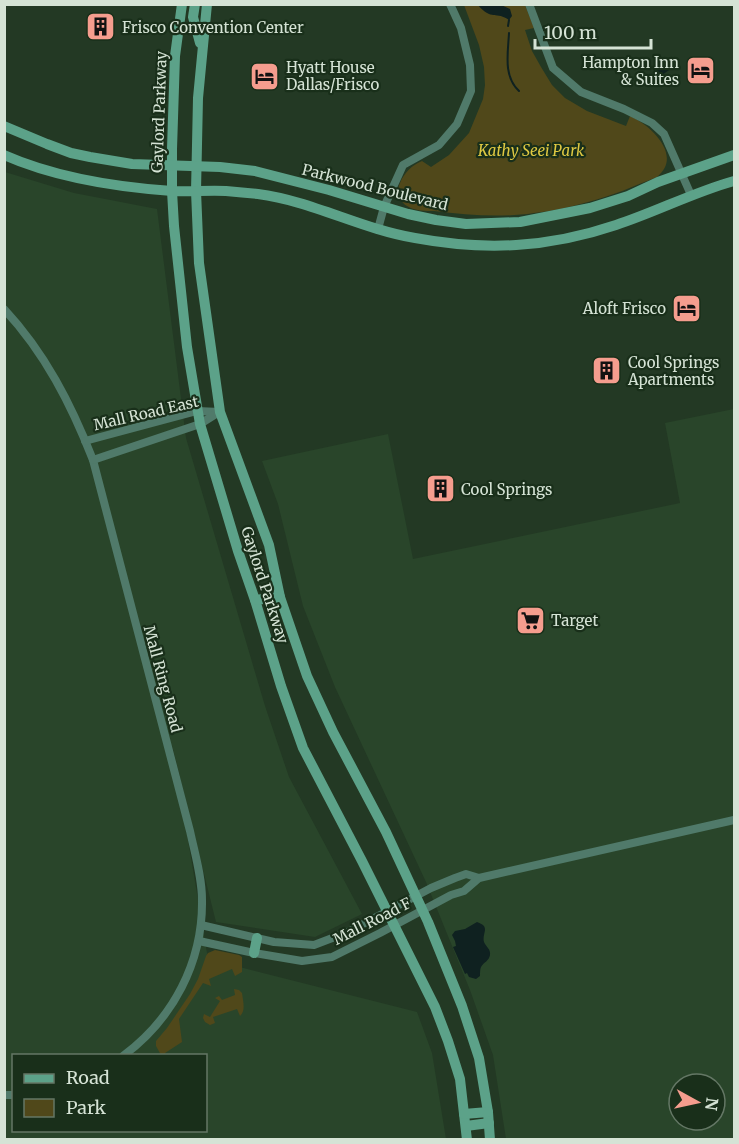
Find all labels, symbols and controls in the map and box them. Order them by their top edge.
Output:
building icon: Frisco Convention Center [85,11,117,43]
scale bar [535,12,650,50]
place label: Frisco Convention Center [122,18,304,37]
text: 100 m [544,21,597,44]
street label: Gaylord Parkway [147,51,171,173]
place label: Hampton Inn & Suites [582,53,679,89]
hotel icon: Hampton Inn & Suites [684,55,716,87]
place label: Hyatt House Dallas/Frisco [286,58,380,94]
hotel icon: Hyatt House Dallas/Frisco [249,60,281,92]
park label: Kathy Seei Park [477,141,585,160]
street label: Parkwood Boulevard [300,160,450,214]
hotel icon: Aloft Frisco [671,292,703,324]
place label: Aloft Frisco [582,299,666,318]
place label: Cool Springs Apartments [627,353,719,389]
building icon: Cool Springs Apartments [591,355,623,387]
street label: Mall Road East [92,392,200,434]
building icon: Cool Springs [424,473,456,505]
place label: Cool Springs [461,480,552,499]
street label: Gaylord Parkway [237,524,293,646]
supermarket icon: Target [514,604,546,636]
place label: Target [551,611,598,630]
street label: Mall Ring Road [140,623,186,735]
street label: Mall Road F [330,893,414,949]
legend [12,1054,207,1132]
text: Road [66,1066,110,1089]
north arrow [667,1072,727,1132]
text: Park [66,1096,107,1119]
text: N [701,1096,723,1112]

